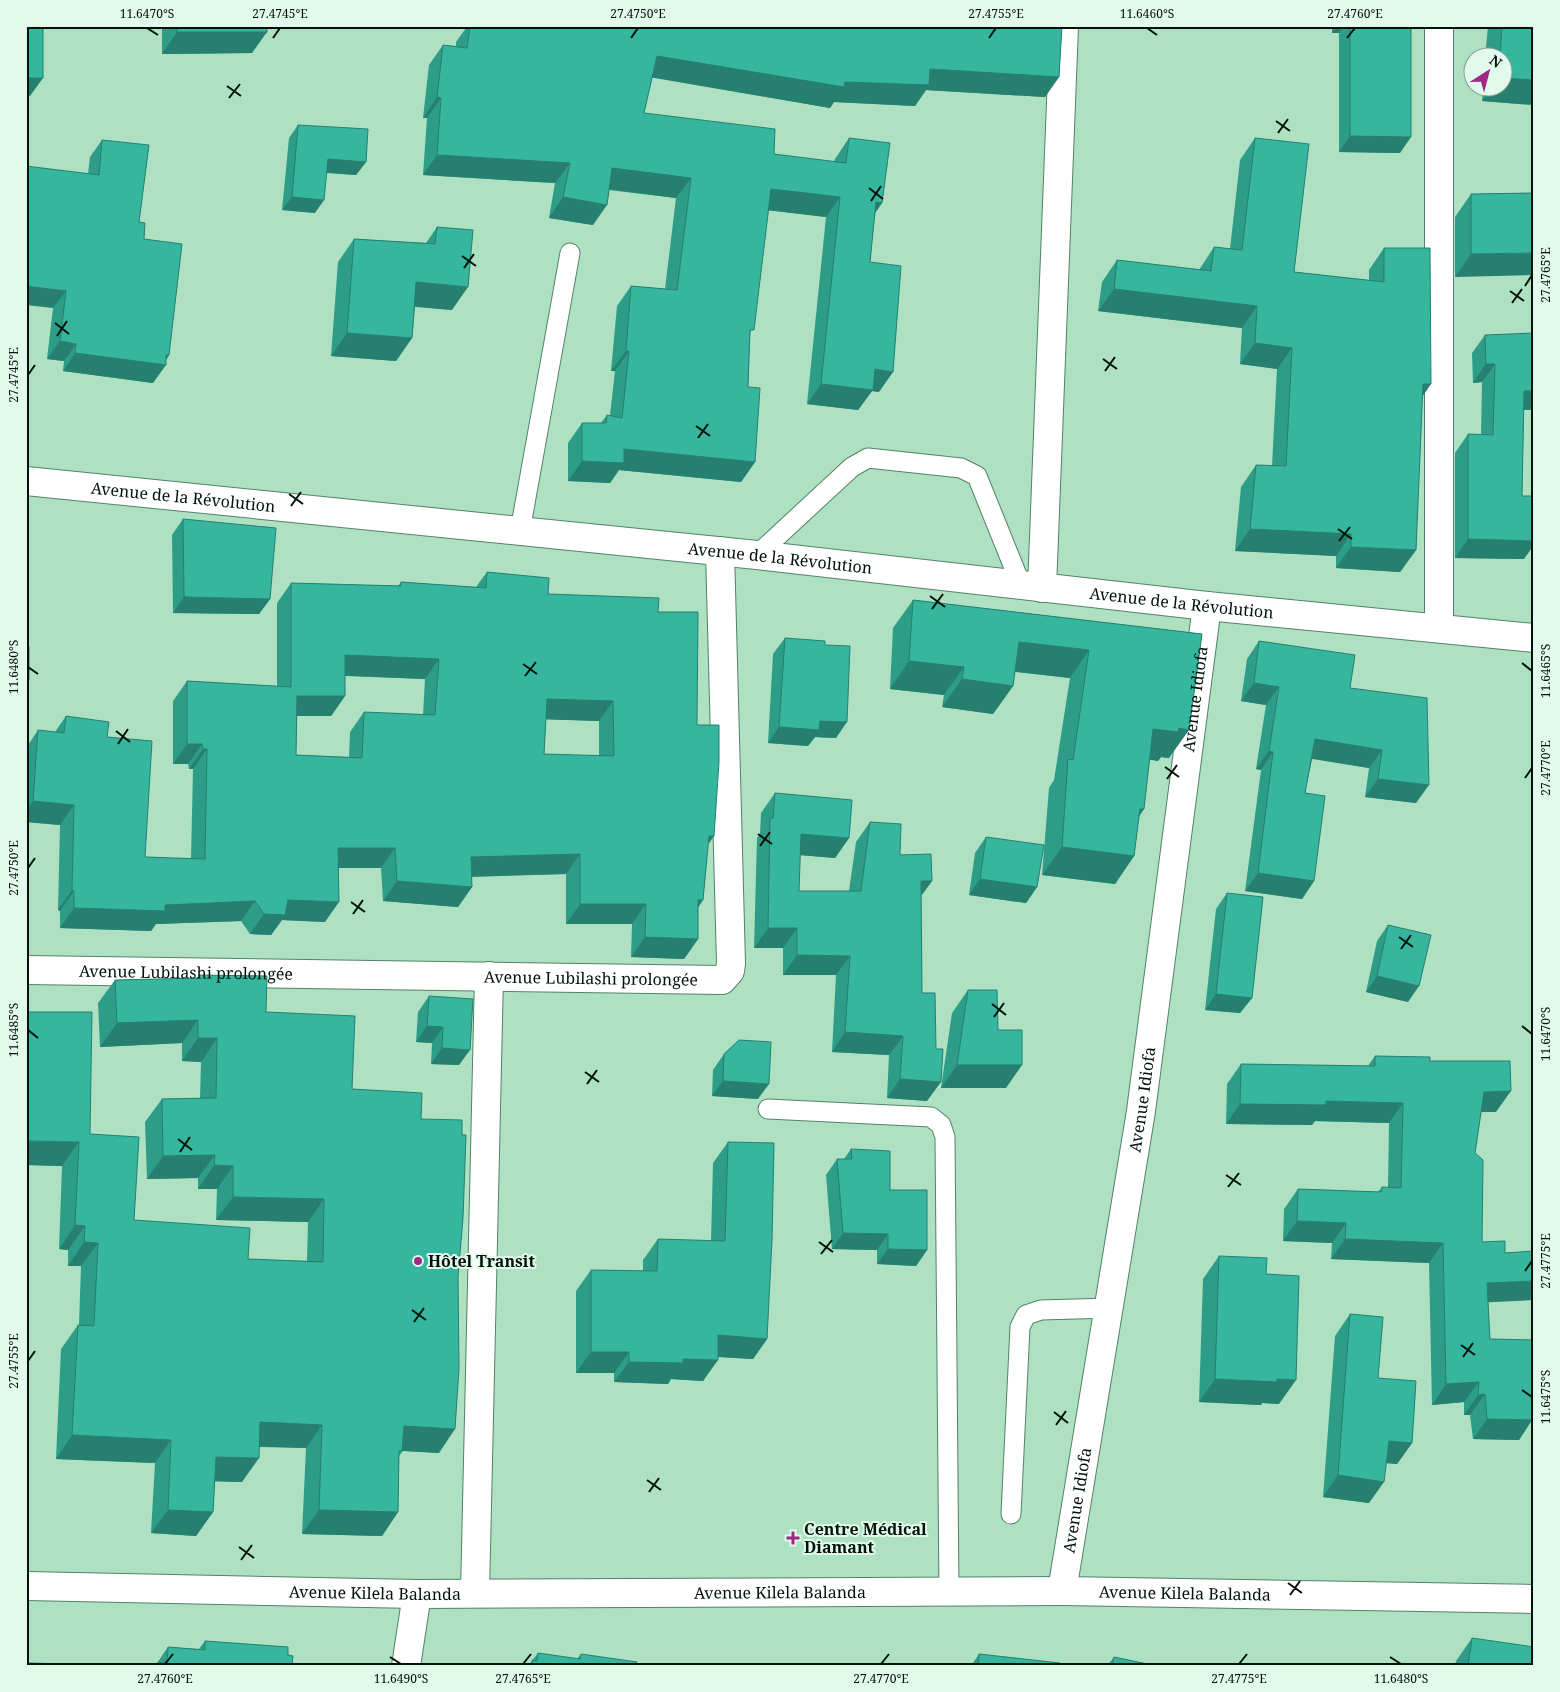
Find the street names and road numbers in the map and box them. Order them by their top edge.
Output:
street label: Avenue de la Révolution [90,477,276,517]
street label: Avenue de la Révolution [687,537,873,579]
street label: Avenue de la Révolution [1088,582,1275,623]
street label: Avenue Idiofa [1177,645,1213,753]
street label: Avenue Lubilashi prolongée [79,960,293,985]
street label: Avenue Lubilashi prolongée [484,966,698,991]
street label: Avenue Idiofa [1123,1045,1160,1154]
street label: Avenue Idiofa [1057,1446,1096,1554]
street label: Avenue Kilela Balanda [289,1580,461,1605]
street label: Avenue Kilela Balanda [694,1581,866,1604]
street label: Avenue Kilela Balanda [1099,1581,1271,1606]

